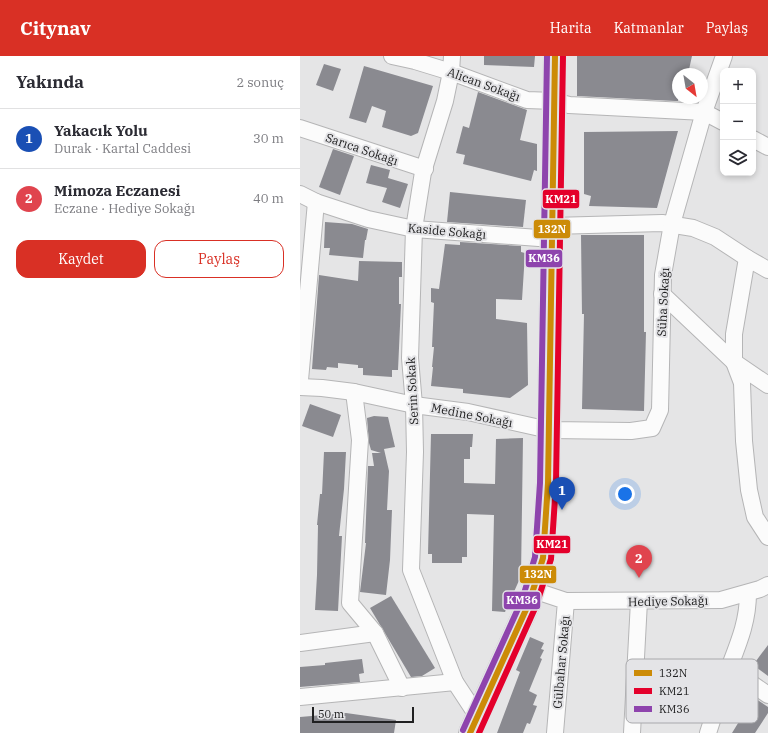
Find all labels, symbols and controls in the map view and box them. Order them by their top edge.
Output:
text: Citynav [20,16,91,40]
text: Harita [550,19,592,37]
text: Katmanlar [614,19,684,37]
text: Paylaş [706,19,748,37]
street label: Alican Sokağı [446,64,523,104]
north arrow [672,68,708,104]
map controls [720,68,756,176]
button: + [720,68,756,104]
text: Yakında [16,71,84,93]
text: 2 sonuç [236,74,284,91]
button: − [720,104,756,140]
text: Yakacık Yolu [54,121,148,140]
text: 1 [25,130,33,147]
text: 30 m [253,130,284,147]
street label: Sarıca Sokağı [324,130,401,169]
text: Durak · Kartal Caddesi [54,140,191,157]
button: layers [720,140,756,176]
text: Mimoza Eczanesi [54,181,181,200]
line badge: KM21 [542,189,580,209]
text: 2 [25,190,33,207]
text: 40 m [253,190,284,207]
text: KM21 [545,192,577,206]
text: Eczane · Hediye Sokağı [54,200,195,217]
line badge: 132N [533,219,571,239]
street label: Kaside Sokağı [407,220,487,242]
text: 132N [538,222,567,236]
button: Kaydet [16,240,146,278]
button: Paylaş [154,240,284,278]
line badge: KM36 [525,249,563,268]
text: KM36 [528,251,560,265]
street label: Süha Sokağı [654,267,672,337]
street label: Serin Sokak [403,357,421,425]
street label: Medine Sokağı [430,400,514,430]
pin: 1 [549,477,575,510]
your location [615,484,635,504]
line badge: KM21 [533,535,571,554]
text: KM21 [536,537,568,551]
pin: 2 [626,545,652,578]
line badge: 132N [519,565,557,584]
text: 132N [524,567,553,581]
line badge: KM36 [503,591,541,610]
text: KM36 [506,593,538,607]
street label: Hediye Sokağı [628,593,708,609]
street label: Gülbahar Sokağı [549,615,573,709]
legend [626,659,758,723]
text: 132N [659,666,688,680]
text: KM21 [659,684,690,698]
text: KM36 [659,702,690,716]
scale bar [312,705,414,724]
text: 50 m [318,707,344,721]

